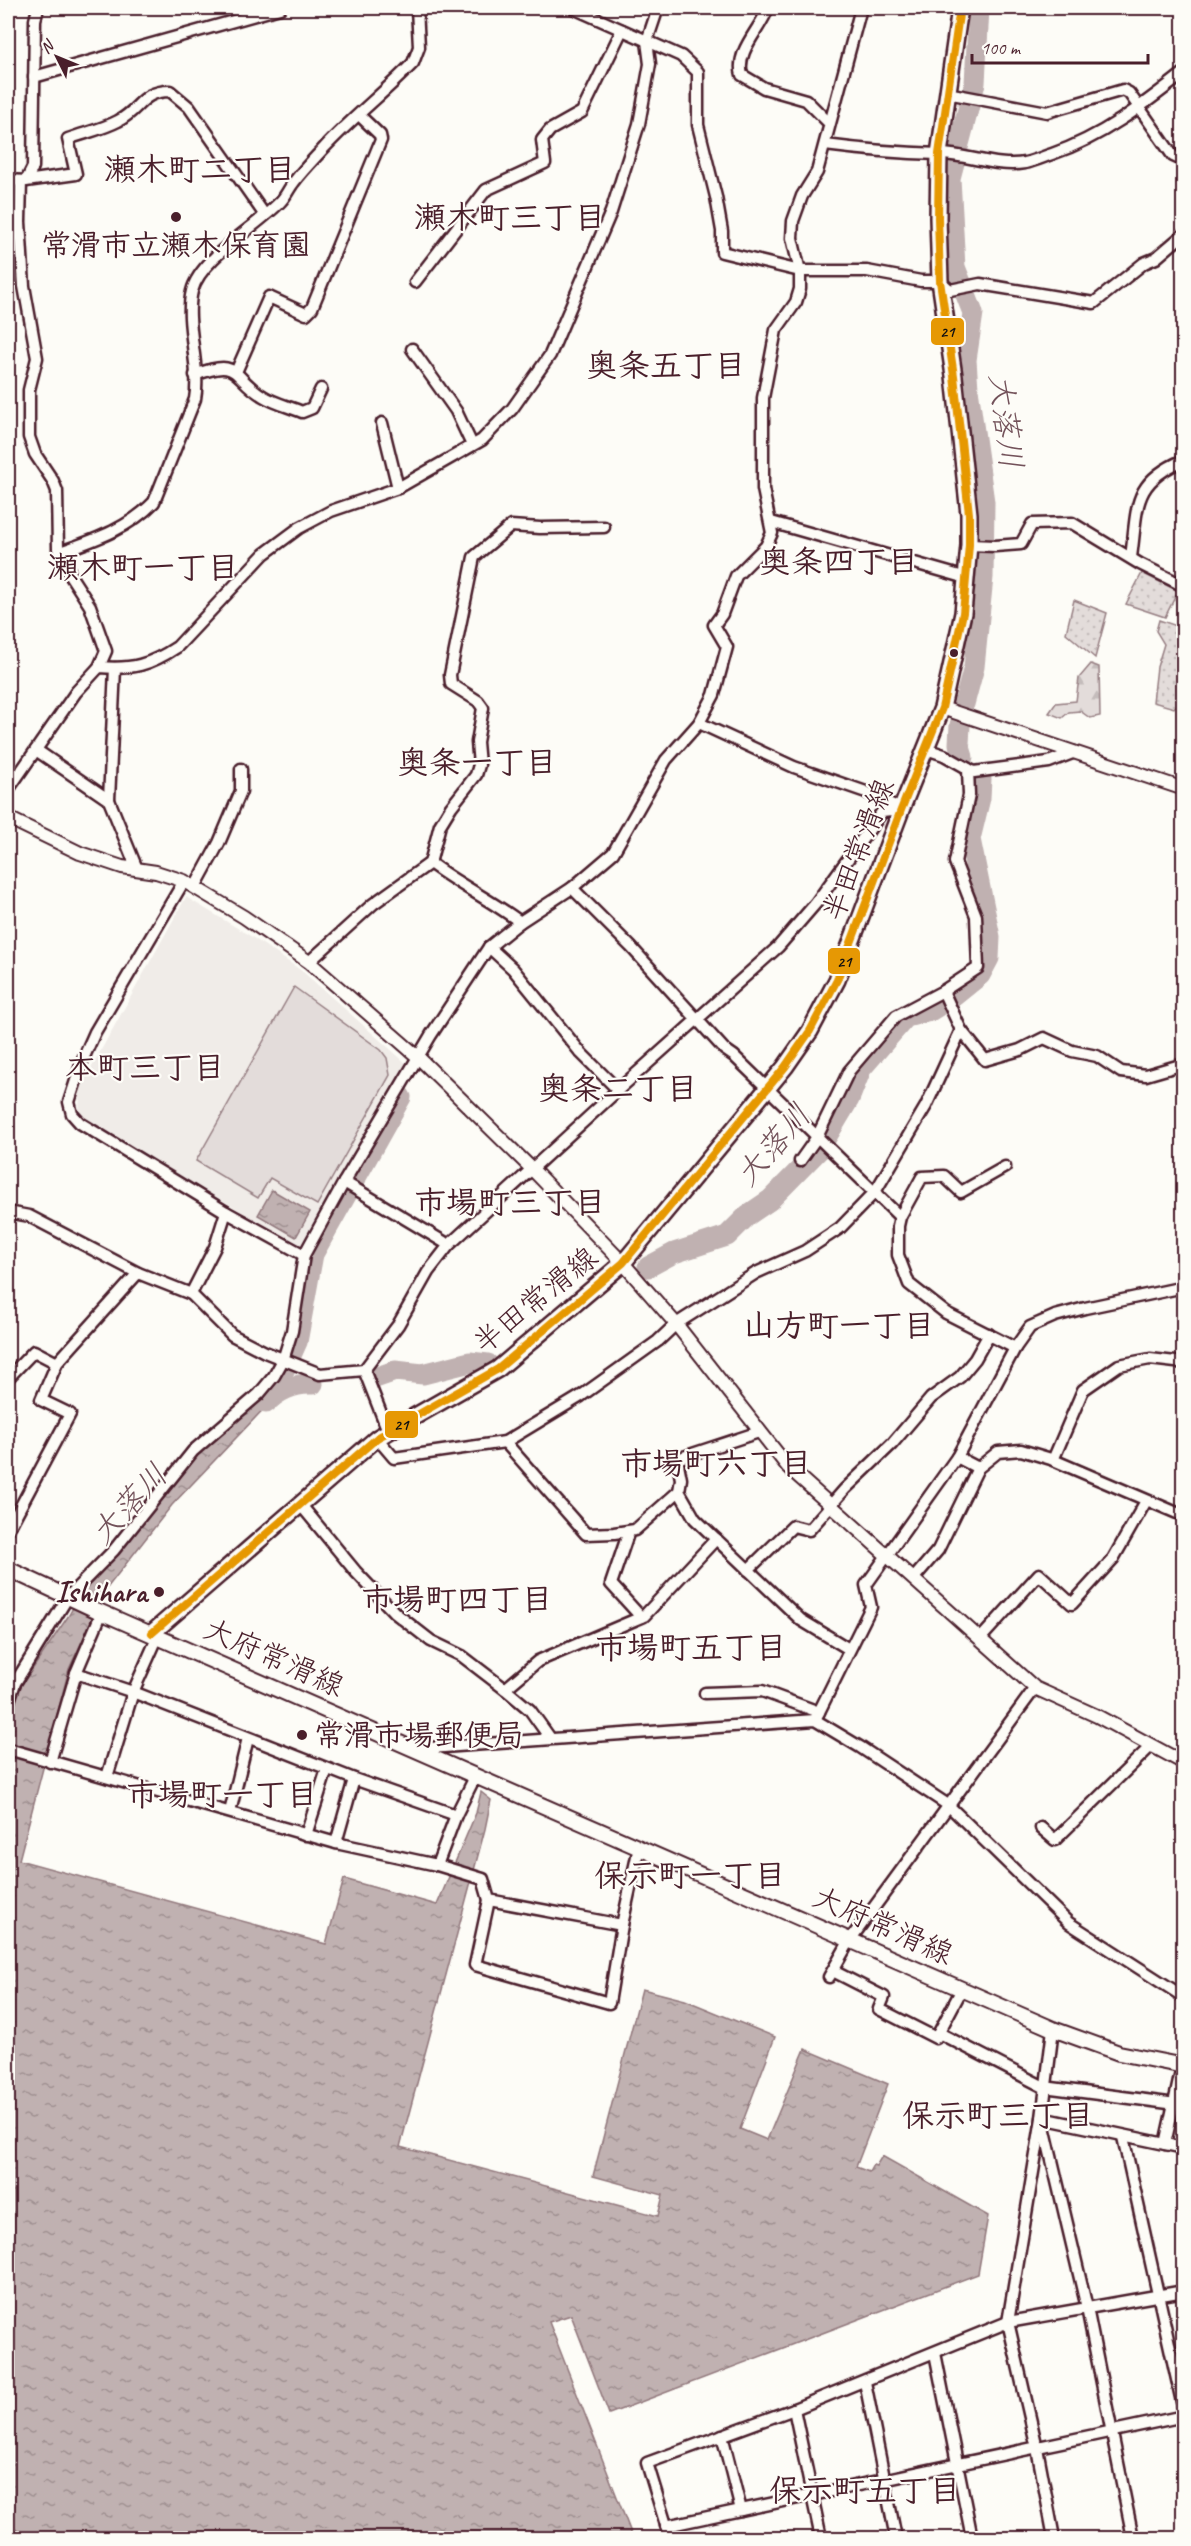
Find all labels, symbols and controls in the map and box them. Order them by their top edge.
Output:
north arrow [27,27,87,87]
scale bar [972,27,1148,65]
text: N [36,35,60,58]
text: 100 m [981,37,1022,59]
district label: 瀬木町二丁目 [104,149,296,190]
district label: 瀬木町三丁目 [414,197,606,238]
marker: 常滑市立瀬木保育園 [169,210,183,224]
place label: 常滑市立瀬木保育園 [41,226,311,264]
line badge: 21 [930,317,965,346]
text: 21 [940,322,956,342]
district label: 奥条五丁目 [586,345,746,386]
water label: 大落川 [980,371,1032,471]
district label: 奥条四丁目 [759,541,919,582]
district label: 瀬木町一丁目 [47,547,239,588]
unlabelled marker [948,647,960,659]
district label: 奥条一丁目 [397,742,557,783]
street label: 半田常滑線 [813,773,903,927]
line badge: 21 [827,947,861,975]
text: 21 [837,952,853,972]
district label: 本町三丁目 [65,1047,225,1088]
district label: 奥条二丁目 [538,1068,698,1109]
water label: 大落川 [726,1095,820,1195]
district label: 市場町三丁目 [414,1182,606,1223]
street label: 半田常滑線 [465,1238,605,1362]
district label: 山方町一丁目 [743,1305,935,1346]
line badge: 21 [384,1410,419,1439]
text: 21 [394,1415,410,1435]
district label: 市場町六丁目 [620,1443,812,1484]
water label: 大落川 [81,1455,177,1553]
place label: Ishihara [55,1573,149,1611]
district label: 市場町四丁目 [361,1579,553,1620]
marker: Ishihara [152,1585,166,1599]
street label: 大府常滑線 [198,1609,350,1705]
district label: 市場町五丁目 [595,1627,787,1668]
place label: 常滑市場郵便局 [314,1716,524,1754]
marker: 常滑市場郵便局 [295,1728,309,1742]
district label: 市場町一丁目 [126,1774,318,1815]
district label: 保示町一丁目 [594,1855,786,1896]
street label: 大府常滑線 [807,1877,959,1973]
district label: 保示町三丁目 [902,2095,1094,2136]
district label: 保示町五丁目 [769,2470,961,2511]

